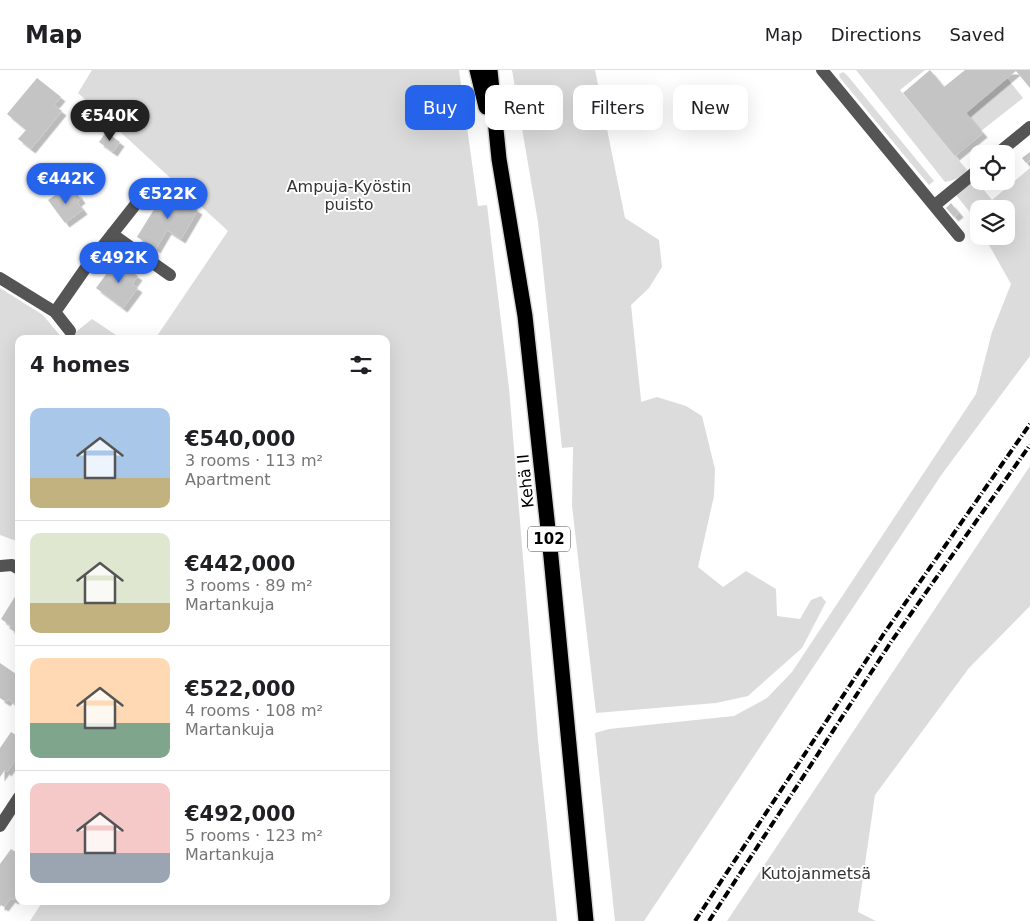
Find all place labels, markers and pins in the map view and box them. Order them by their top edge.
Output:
pin: €540K [75,100,145,142]
pin: €442K [31,162,101,205]
pin: €522K [133,178,203,220]
pin: €492K [84,242,154,284]

